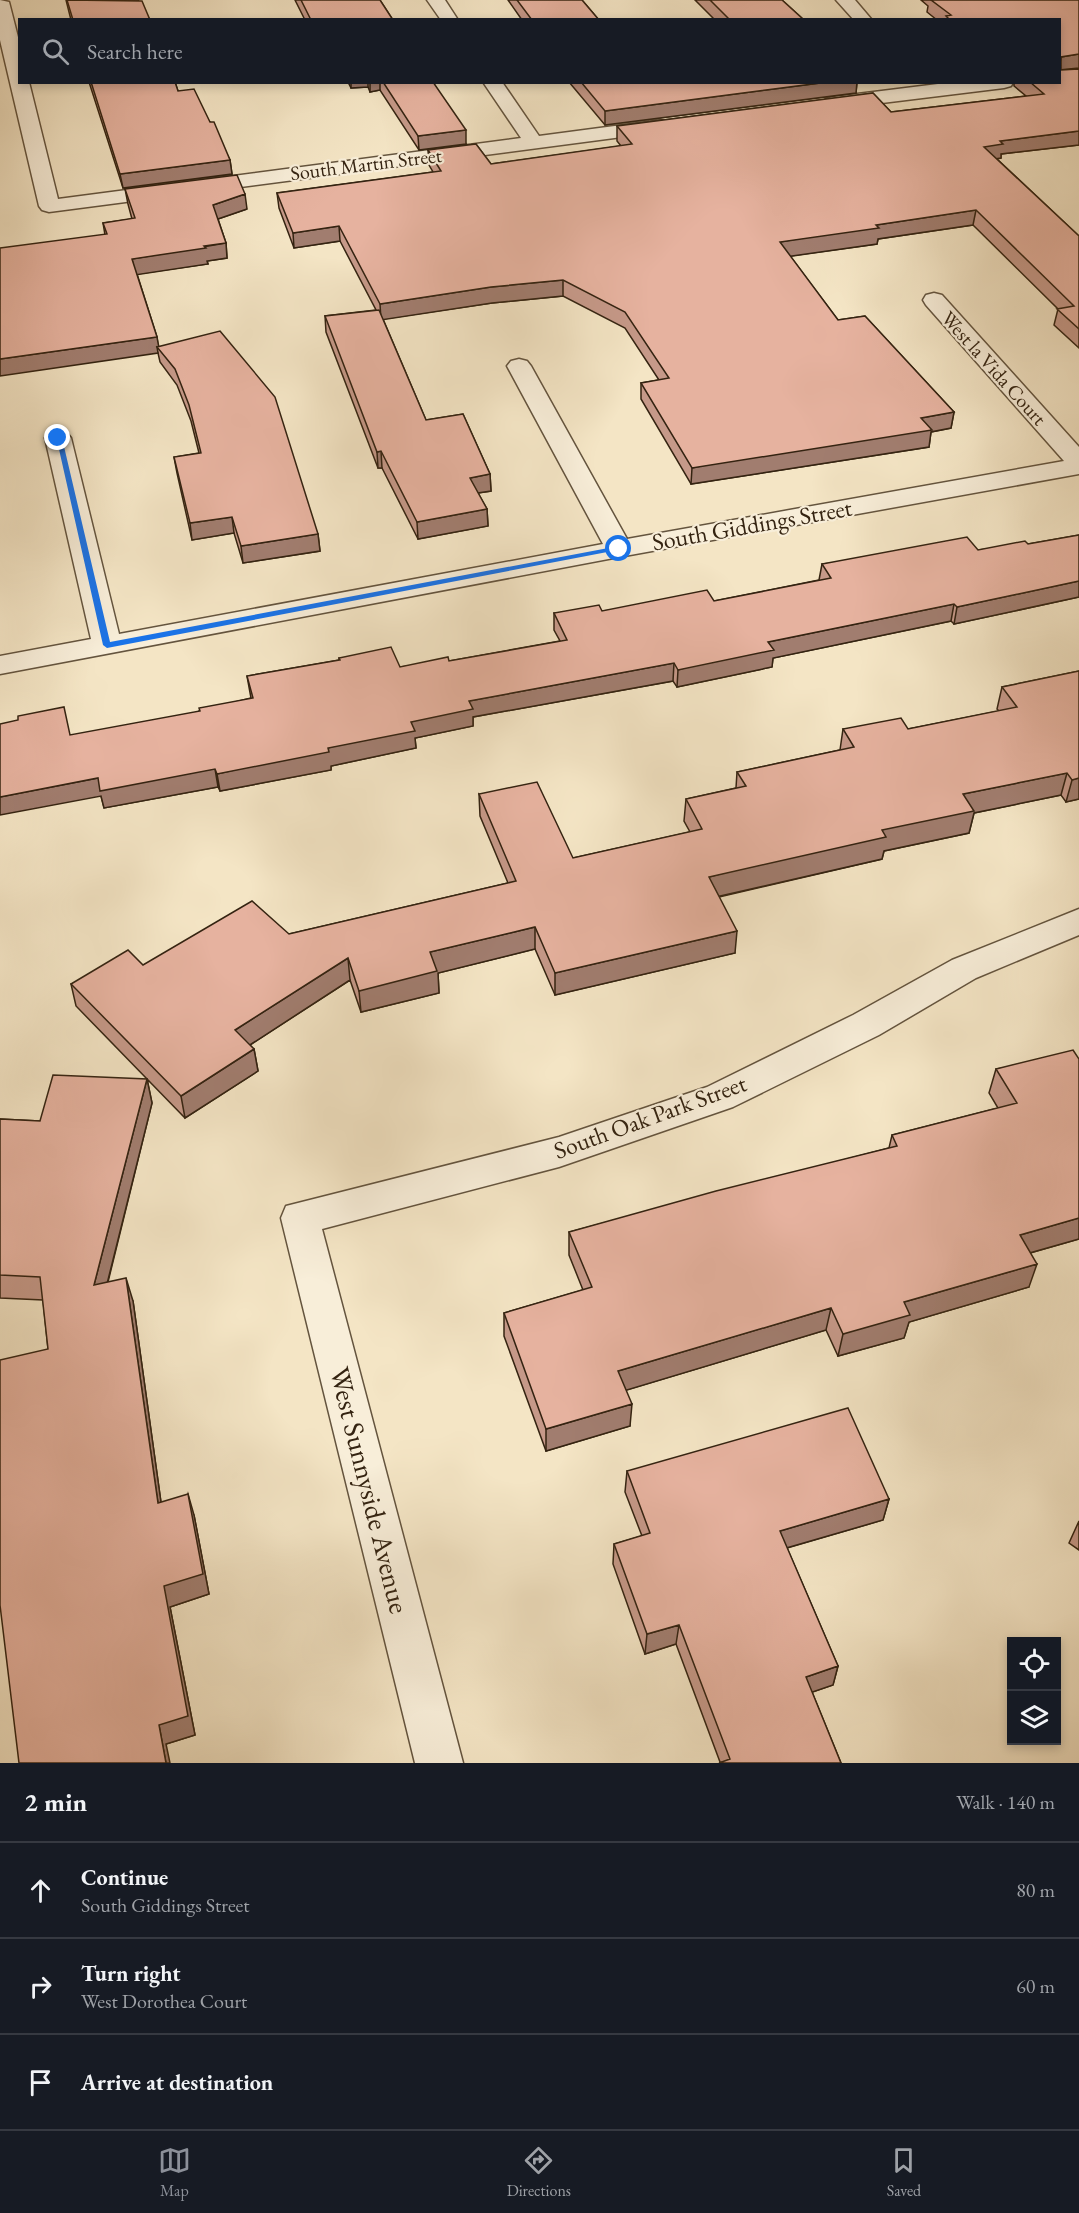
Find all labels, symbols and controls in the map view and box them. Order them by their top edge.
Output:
search box [18,18,1061,84]
icon: search [39,35,72,68]
text: Search here [87,37,182,66]
street label: South Martin Street [289,142,444,186]
street label: West la Vida Court [936,305,1053,431]
route end [44,424,70,450]
street label: South Giddings Street [650,492,855,557]
route start [605,535,631,561]
street label: South Oak Park Street [549,1067,751,1166]
street label: West Sunnyside Avenue [322,1363,418,1617]
map controls [1007,1637,1061,1745]
button: locate [1007,1637,1061,1691]
button: layers [1007,1691,1061,1745]
text: 2 min [24,1785,87,1819]
text: Walk · 140 m [956,1789,1055,1815]
text: Continue [81,1863,168,1892]
icon: ahead [24,1874,57,1907]
text: 80 m [1016,1877,1055,1903]
text: South Giddings Street [81,1892,250,1918]
text: Turn right [81,1959,180,1988]
icon: right [24,1970,57,2003]
text: 60 m [1016,1973,1055,1999]
text: West Dorothea Court [81,1988,247,2014]
icon: arrive [24,2066,57,2099]
text: Arrive at destination [81,2068,273,2097]
tab: Map [158,2144,191,2201]
tab: Directions [507,2144,571,2201]
tab: Saved [887,2144,921,2201]

